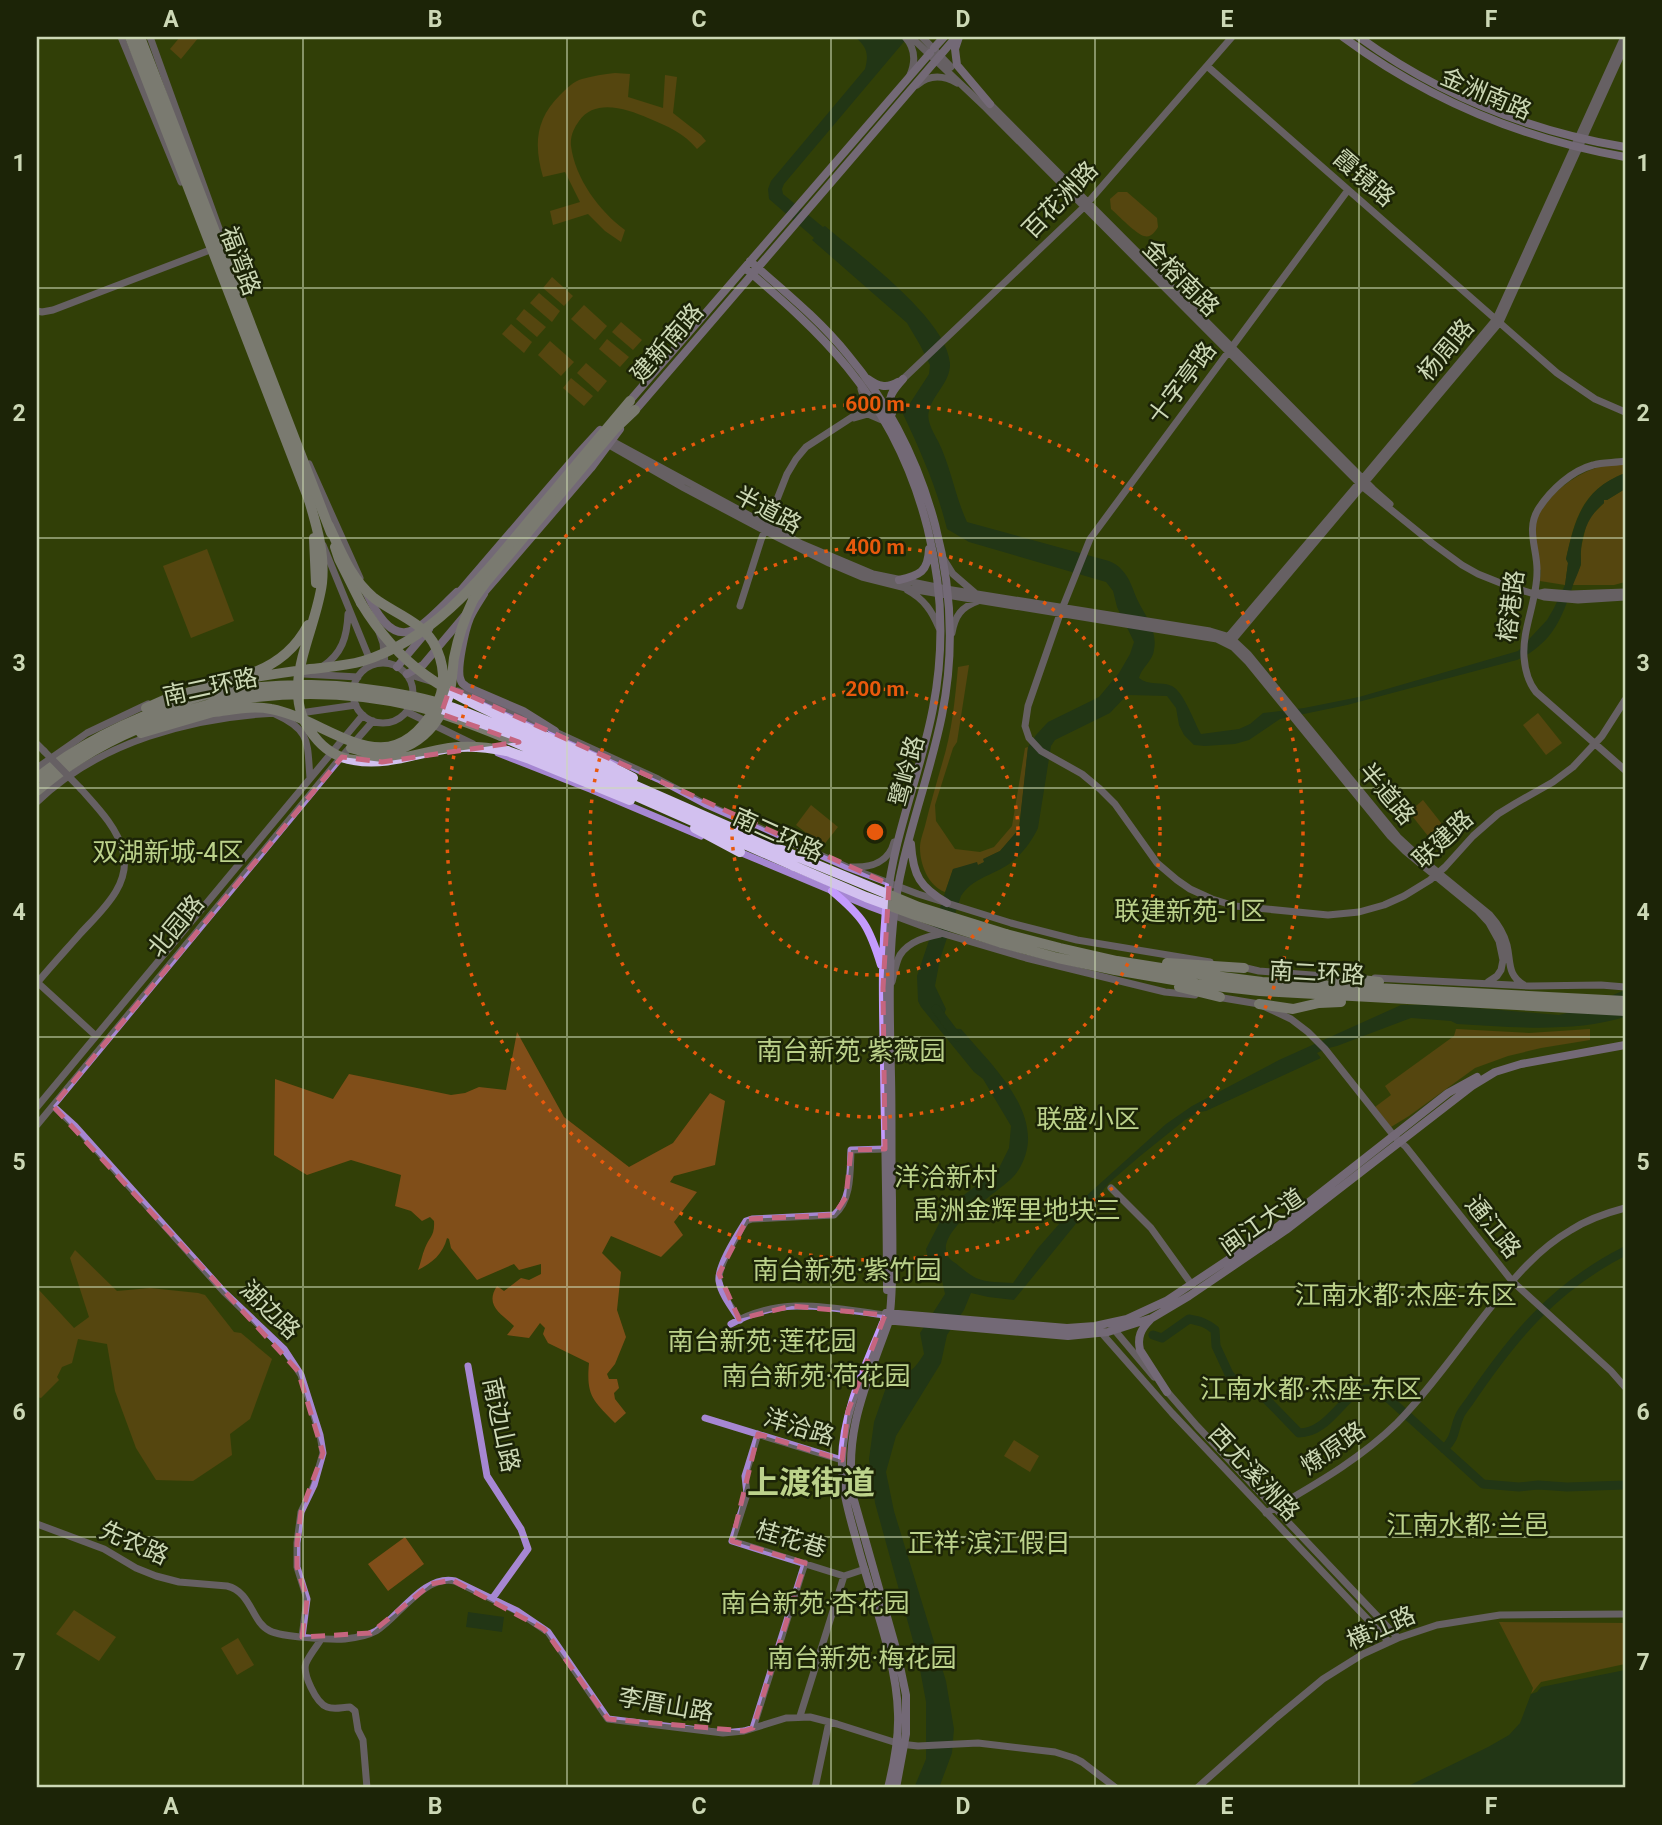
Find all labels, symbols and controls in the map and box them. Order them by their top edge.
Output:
text: A [163,6,179,33]
text: B [428,6,442,33]
text: C [691,6,707,33]
text: D [956,6,970,33]
text: E [1221,6,1234,33]
text: F [1485,6,1498,33]
street label: 金洲南路 [1436,62,1536,126]
street label: 霞镜路 [1328,144,1400,212]
text: 1 [12,150,26,177]
text: 1 [1636,150,1650,177]
street label: 百花洲路 [1017,156,1103,244]
street label: 福湾路 [214,222,266,300]
street label: 金榕南路 [1137,234,1225,322]
street label: 建新南路 [625,298,709,388]
street label: 杨周路 [1412,313,1480,387]
street label: 十字亭路 [1142,336,1222,430]
text: 600 m [845,392,905,416]
text: 2 [12,400,26,427]
text: 2 [1636,400,1650,427]
street label: 半道路 [730,481,806,539]
text: 400 m [845,535,905,559]
street label: 榕港路 [1493,569,1529,643]
text: 3 [12,650,26,677]
text: 3 [1636,650,1650,677]
street label: 南二环路 [160,663,260,711]
text: 200 m [845,677,905,701]
street label: 鹭岭路 [884,733,930,809]
street label: 半道路 [1353,757,1421,831]
street label: 南二环路 [728,803,828,867]
street label: 联建路 [1407,804,1479,874]
centre of rings [863,820,887,844]
district label: 双湖新城-4区 [92,837,244,867]
street label: 北园路 [142,889,210,963]
district label: 联建新苑-1区 [1114,896,1266,926]
text: 4 [12,899,26,926]
text: 4 [1636,899,1650,926]
street label: 南二环路 [1268,957,1366,989]
district label: 南台新苑·紫薇园 [757,1036,945,1066]
district label: 联盛小区 [1036,1104,1140,1134]
text: 5 [12,1149,26,1176]
text: 5 [1636,1149,1650,1176]
district label: 洋洽新村 [894,1162,998,1192]
street label: 闽江大道 [1215,1183,1309,1261]
street label: 通江路 [1459,1190,1527,1264]
district label: 禹洲金辉里地块三 [913,1195,1121,1225]
district label: 南台新苑·紫竹园 [753,1255,941,1285]
street label: 湖边路 [234,1275,306,1345]
district label: 江南水都·杰座-东区 [1295,1280,1517,1310]
district label: 南台新苑·莲花园 [668,1326,856,1356]
district label: 南台新苑·荷花园 [722,1361,910,1391]
district label: 江南水都·杰座-东区 [1200,1374,1422,1404]
street label: 南边山路 [477,1375,525,1475]
text: 6 [12,1399,26,1426]
text: 6 [1636,1399,1650,1426]
street label: 洋洽路 [760,1403,838,1451]
street label: 燎原路 [1295,1416,1371,1480]
street label: 西尤溪洲路 [1203,1420,1305,1526]
district label: 上渡街道 [747,1464,875,1502]
district label: 江南水都·兰邑 [1387,1510,1549,1540]
street label: 桂花巷 [752,1515,830,1563]
street label: 先农路 [95,1516,173,1570]
district label: 正祥·滨江假日 [908,1528,1070,1558]
district label: 南台新苑·杏花园 [721,1588,909,1618]
street label: 横江路 [1342,1601,1420,1655]
district label: 南台新苑·梅花园 [768,1643,956,1673]
text: 7 [12,1649,26,1676]
text: 7 [1636,1649,1650,1676]
street label: 李厝山路 [616,1683,716,1727]
text: A [163,1793,179,1820]
text: B [428,1793,442,1820]
text: C [691,1793,707,1820]
text: D [956,1793,970,1820]
text: E [1221,1793,1234,1820]
text: F [1485,1793,1498,1820]

